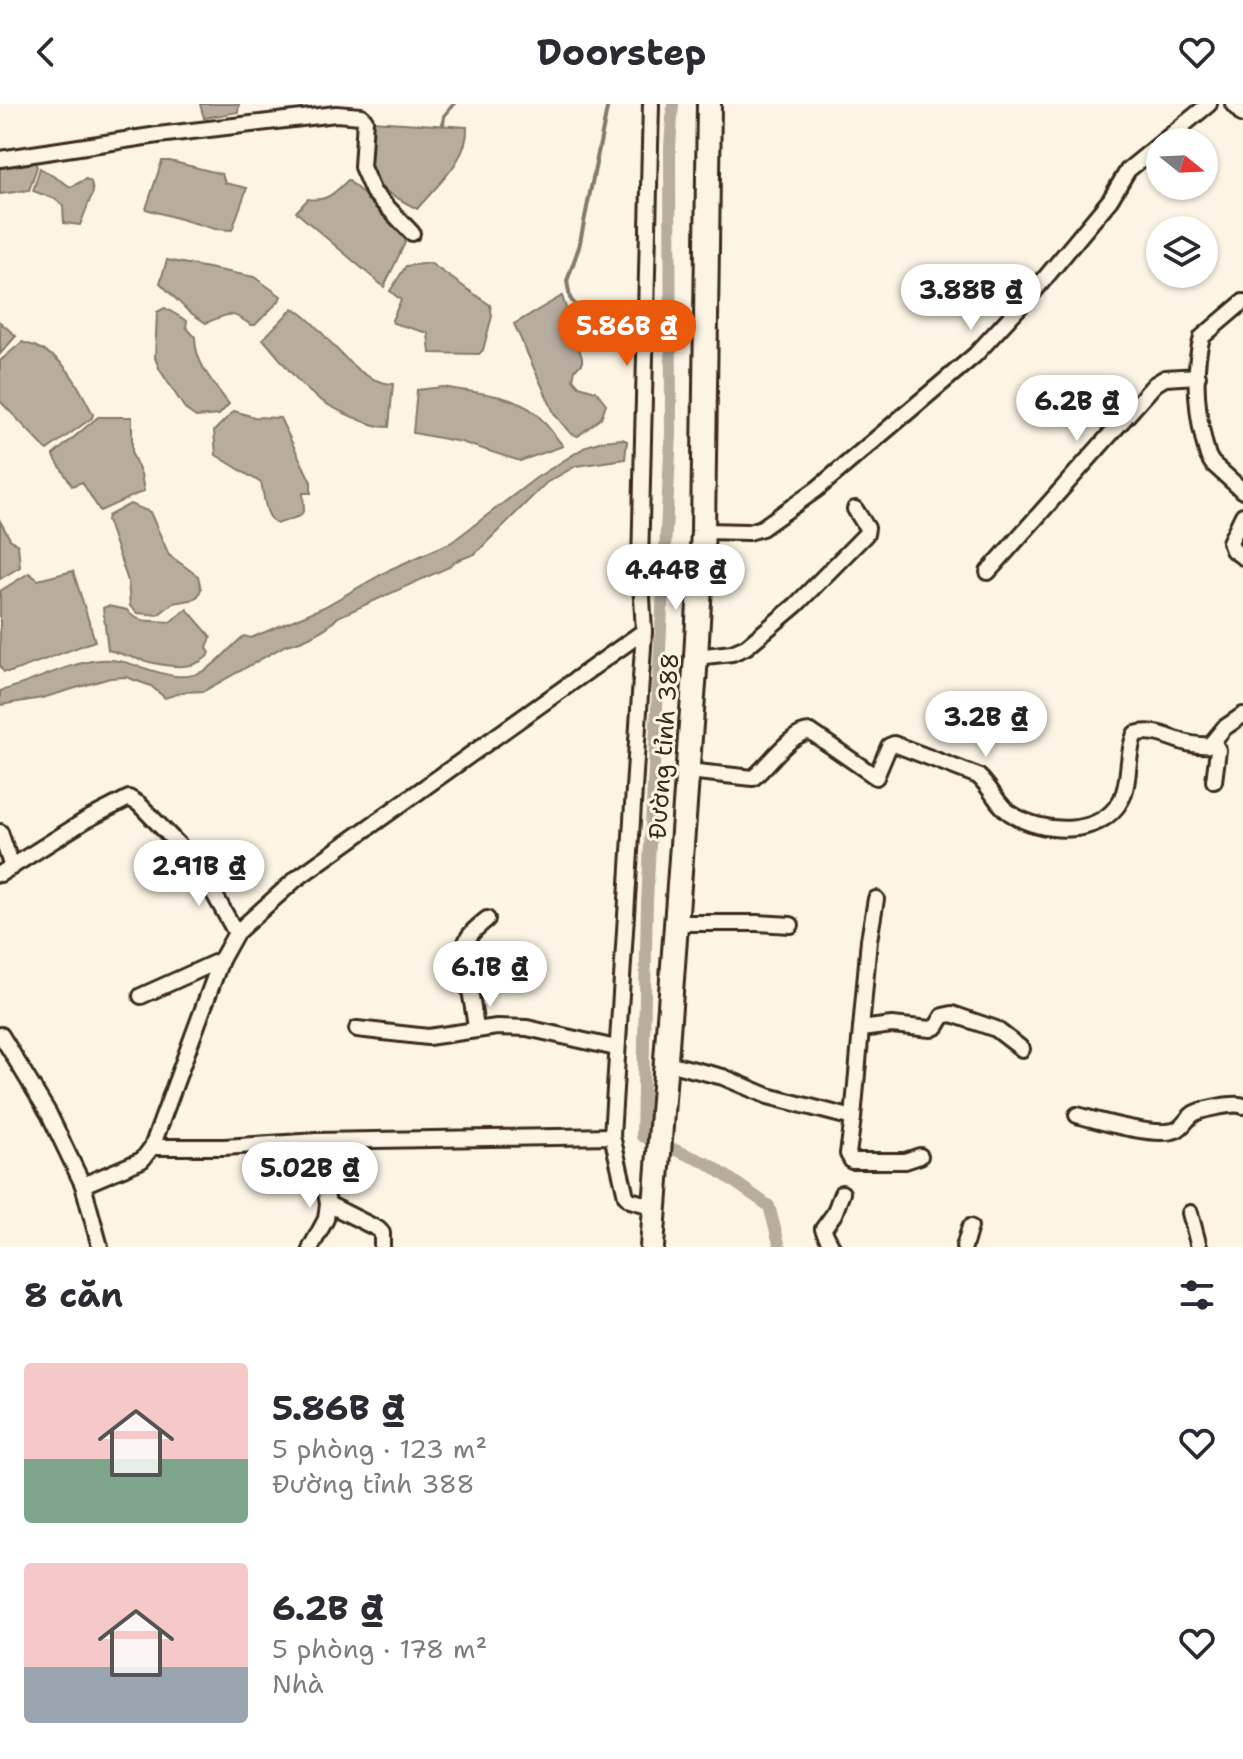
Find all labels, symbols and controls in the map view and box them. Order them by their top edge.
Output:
text: Doorstep [537,28,706,77]
icon: back [24,30,68,74]
icon: heart [1175,30,1219,74]
north arrow [1146,128,1218,200]
map controls [1146,128,1218,288]
button: layers [1146,216,1218,288]
pin: 3.88B ₫ [897,264,1045,332]
text: 3.88B ₫ [919,272,1023,307]
pin: 5.86B ₫ [553,300,701,368]
text: 5.86B ₫ [576,308,678,343]
pin: 6.2B ₫ [1012,375,1142,443]
text: 6.2B ₫ [1034,383,1120,418]
pin: 4.44B ₫ [602,544,750,612]
text: 4.44B ₫ [625,552,727,587]
street label: Đường tỉnh 388 [642,652,686,840]
pin: 3.2B ₫ [921,691,1051,759]
text: 3.2B ₫ [943,699,1029,734]
pin: 2.91B ₫ [125,840,273,908]
text: 2.91B ₫ [152,848,246,883]
pin: 6.1B ₫ [425,941,555,1009]
text: 6.1B ₫ [451,949,529,984]
pin: 5.02B ₫ [236,1142,384,1210]
text: 5.02B ₫ [260,1150,360,1185]
text: 8 căn [24,1272,123,1318]
icon: filters [1175,1273,1219,1317]
text: 5.86B ₫ [272,1385,405,1431]
icon: home [88,1395,184,1491]
icon: heart [1175,1421,1219,1465]
text: 5 phòng · 123 m² [272,1431,487,1466]
text: Đường tỉnh 388 [272,1466,475,1501]
text: 6.2B ₫ [272,1585,384,1631]
icon: home [88,1595,184,1691]
icon: heart [1175,1621,1219,1665]
text: 5 phòng · 178 m² [272,1631,488,1666]
text: Nhà [272,1666,324,1701]

